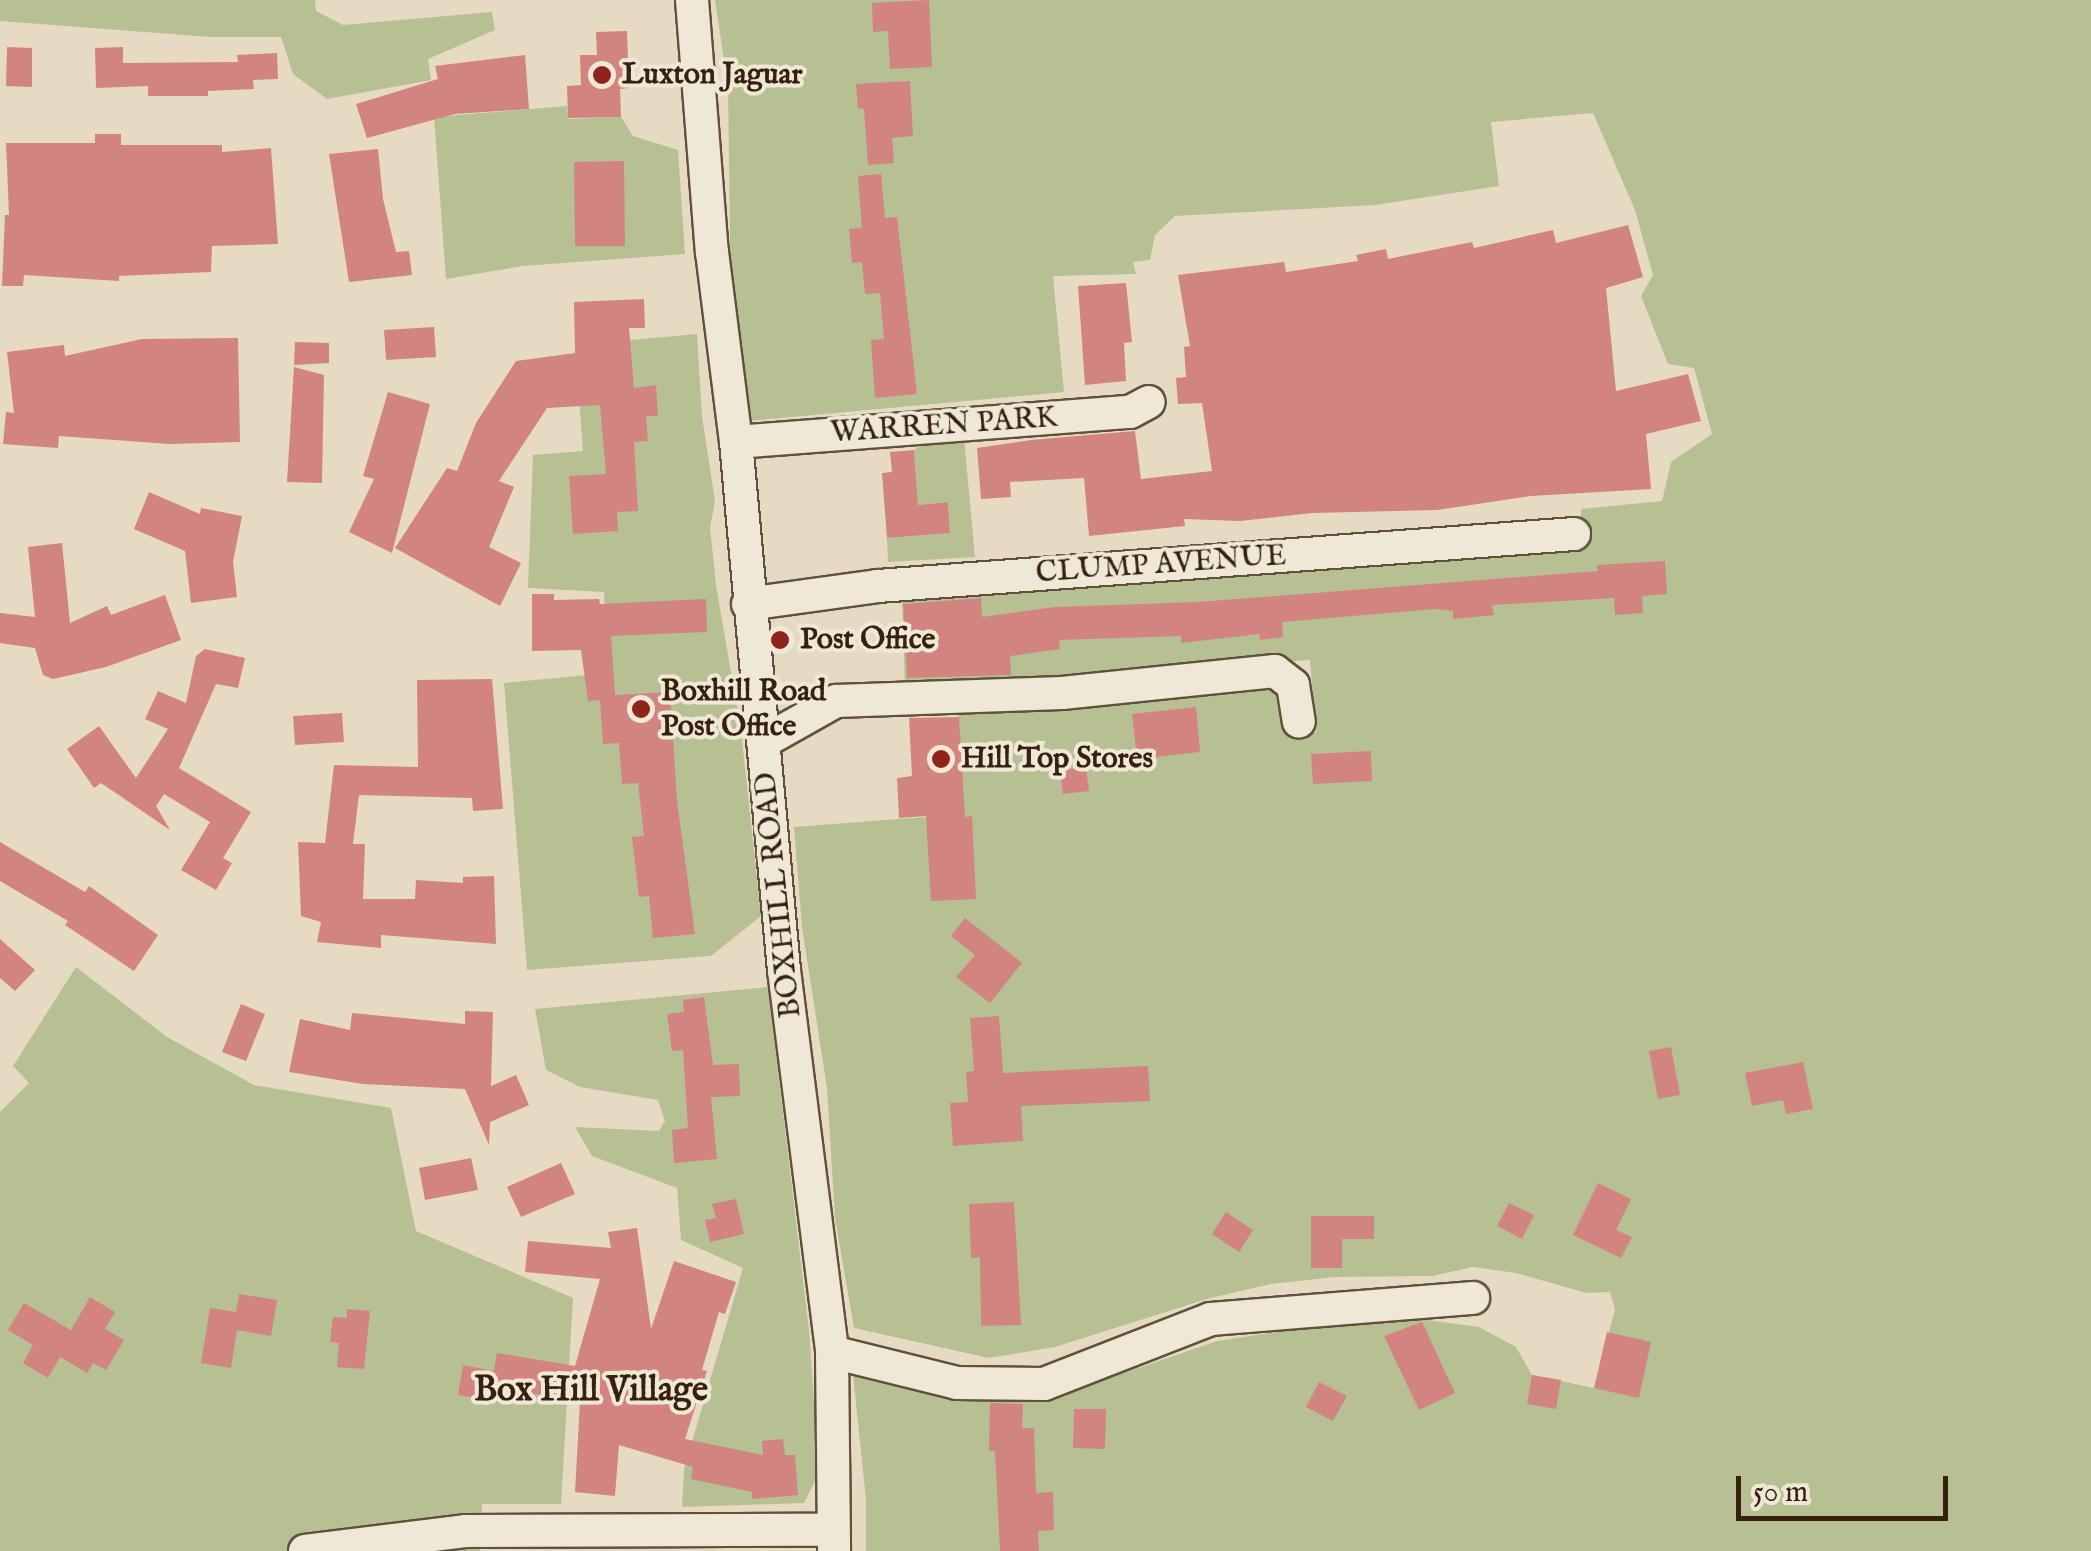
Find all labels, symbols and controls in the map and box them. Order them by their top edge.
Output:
place label: Luxton Jaguar [622,57,803,93]
marker: Luxton Jaguar [591,64,613,86]
street label: WARREN PARK [829,400,1059,452]
street label: CLUMP AVENUE [1035,538,1287,592]
place label: Post Office [800,622,935,658]
marker: Post Office [769,629,791,651]
place label: Boxhill Road Post Office [661,674,826,744]
marker: Boxhill Road Post Office [630,698,652,720]
place label: Hill Top Stores [961,741,1153,777]
marker: Hill Top Stores [930,748,952,770]
street label: BOXHILL ROAD [748,770,810,1020]
district label: Box Hill Village [474,1370,708,1412]
scale bar [1741,1456,1954,1518]
text: 50 m [1753,1474,1808,1512]

